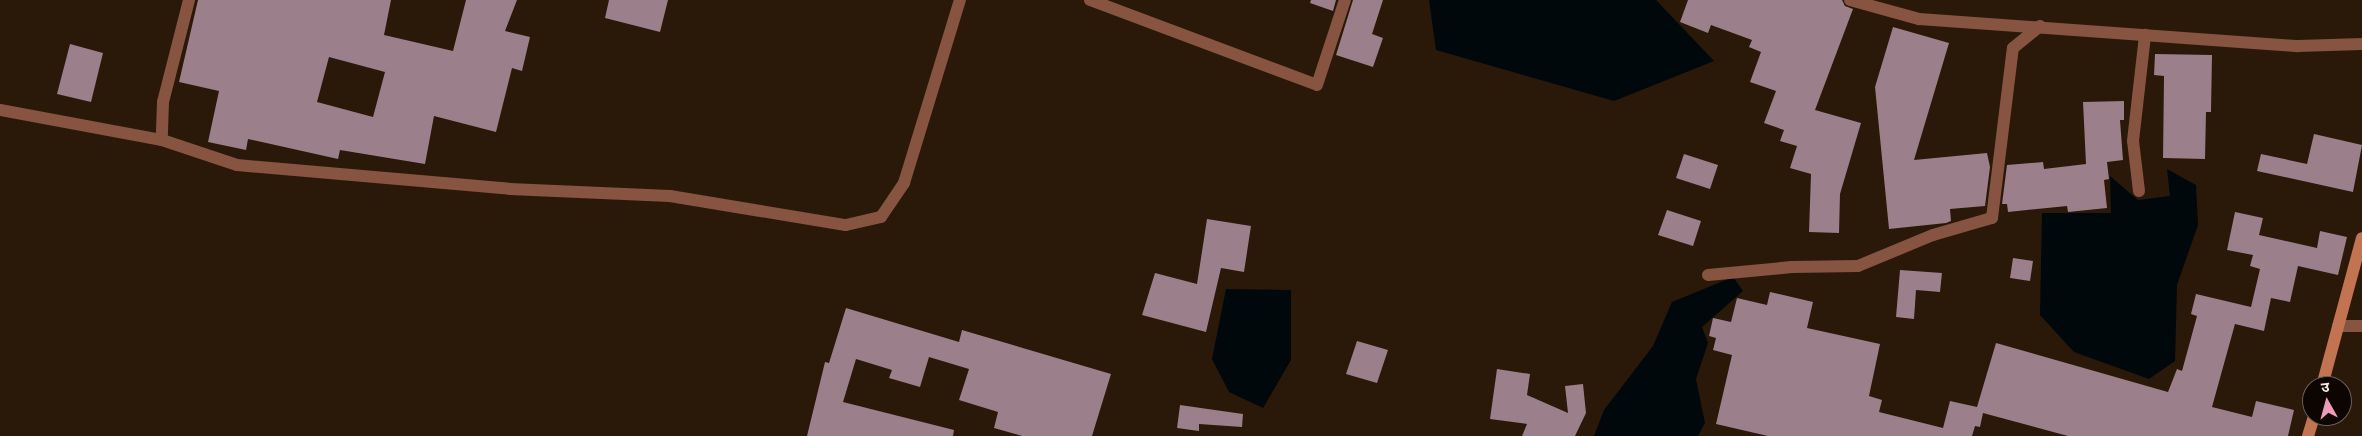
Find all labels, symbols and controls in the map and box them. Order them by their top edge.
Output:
north arrow [2302,376,2352,426]
text: उ [2320,379,2330,396]

